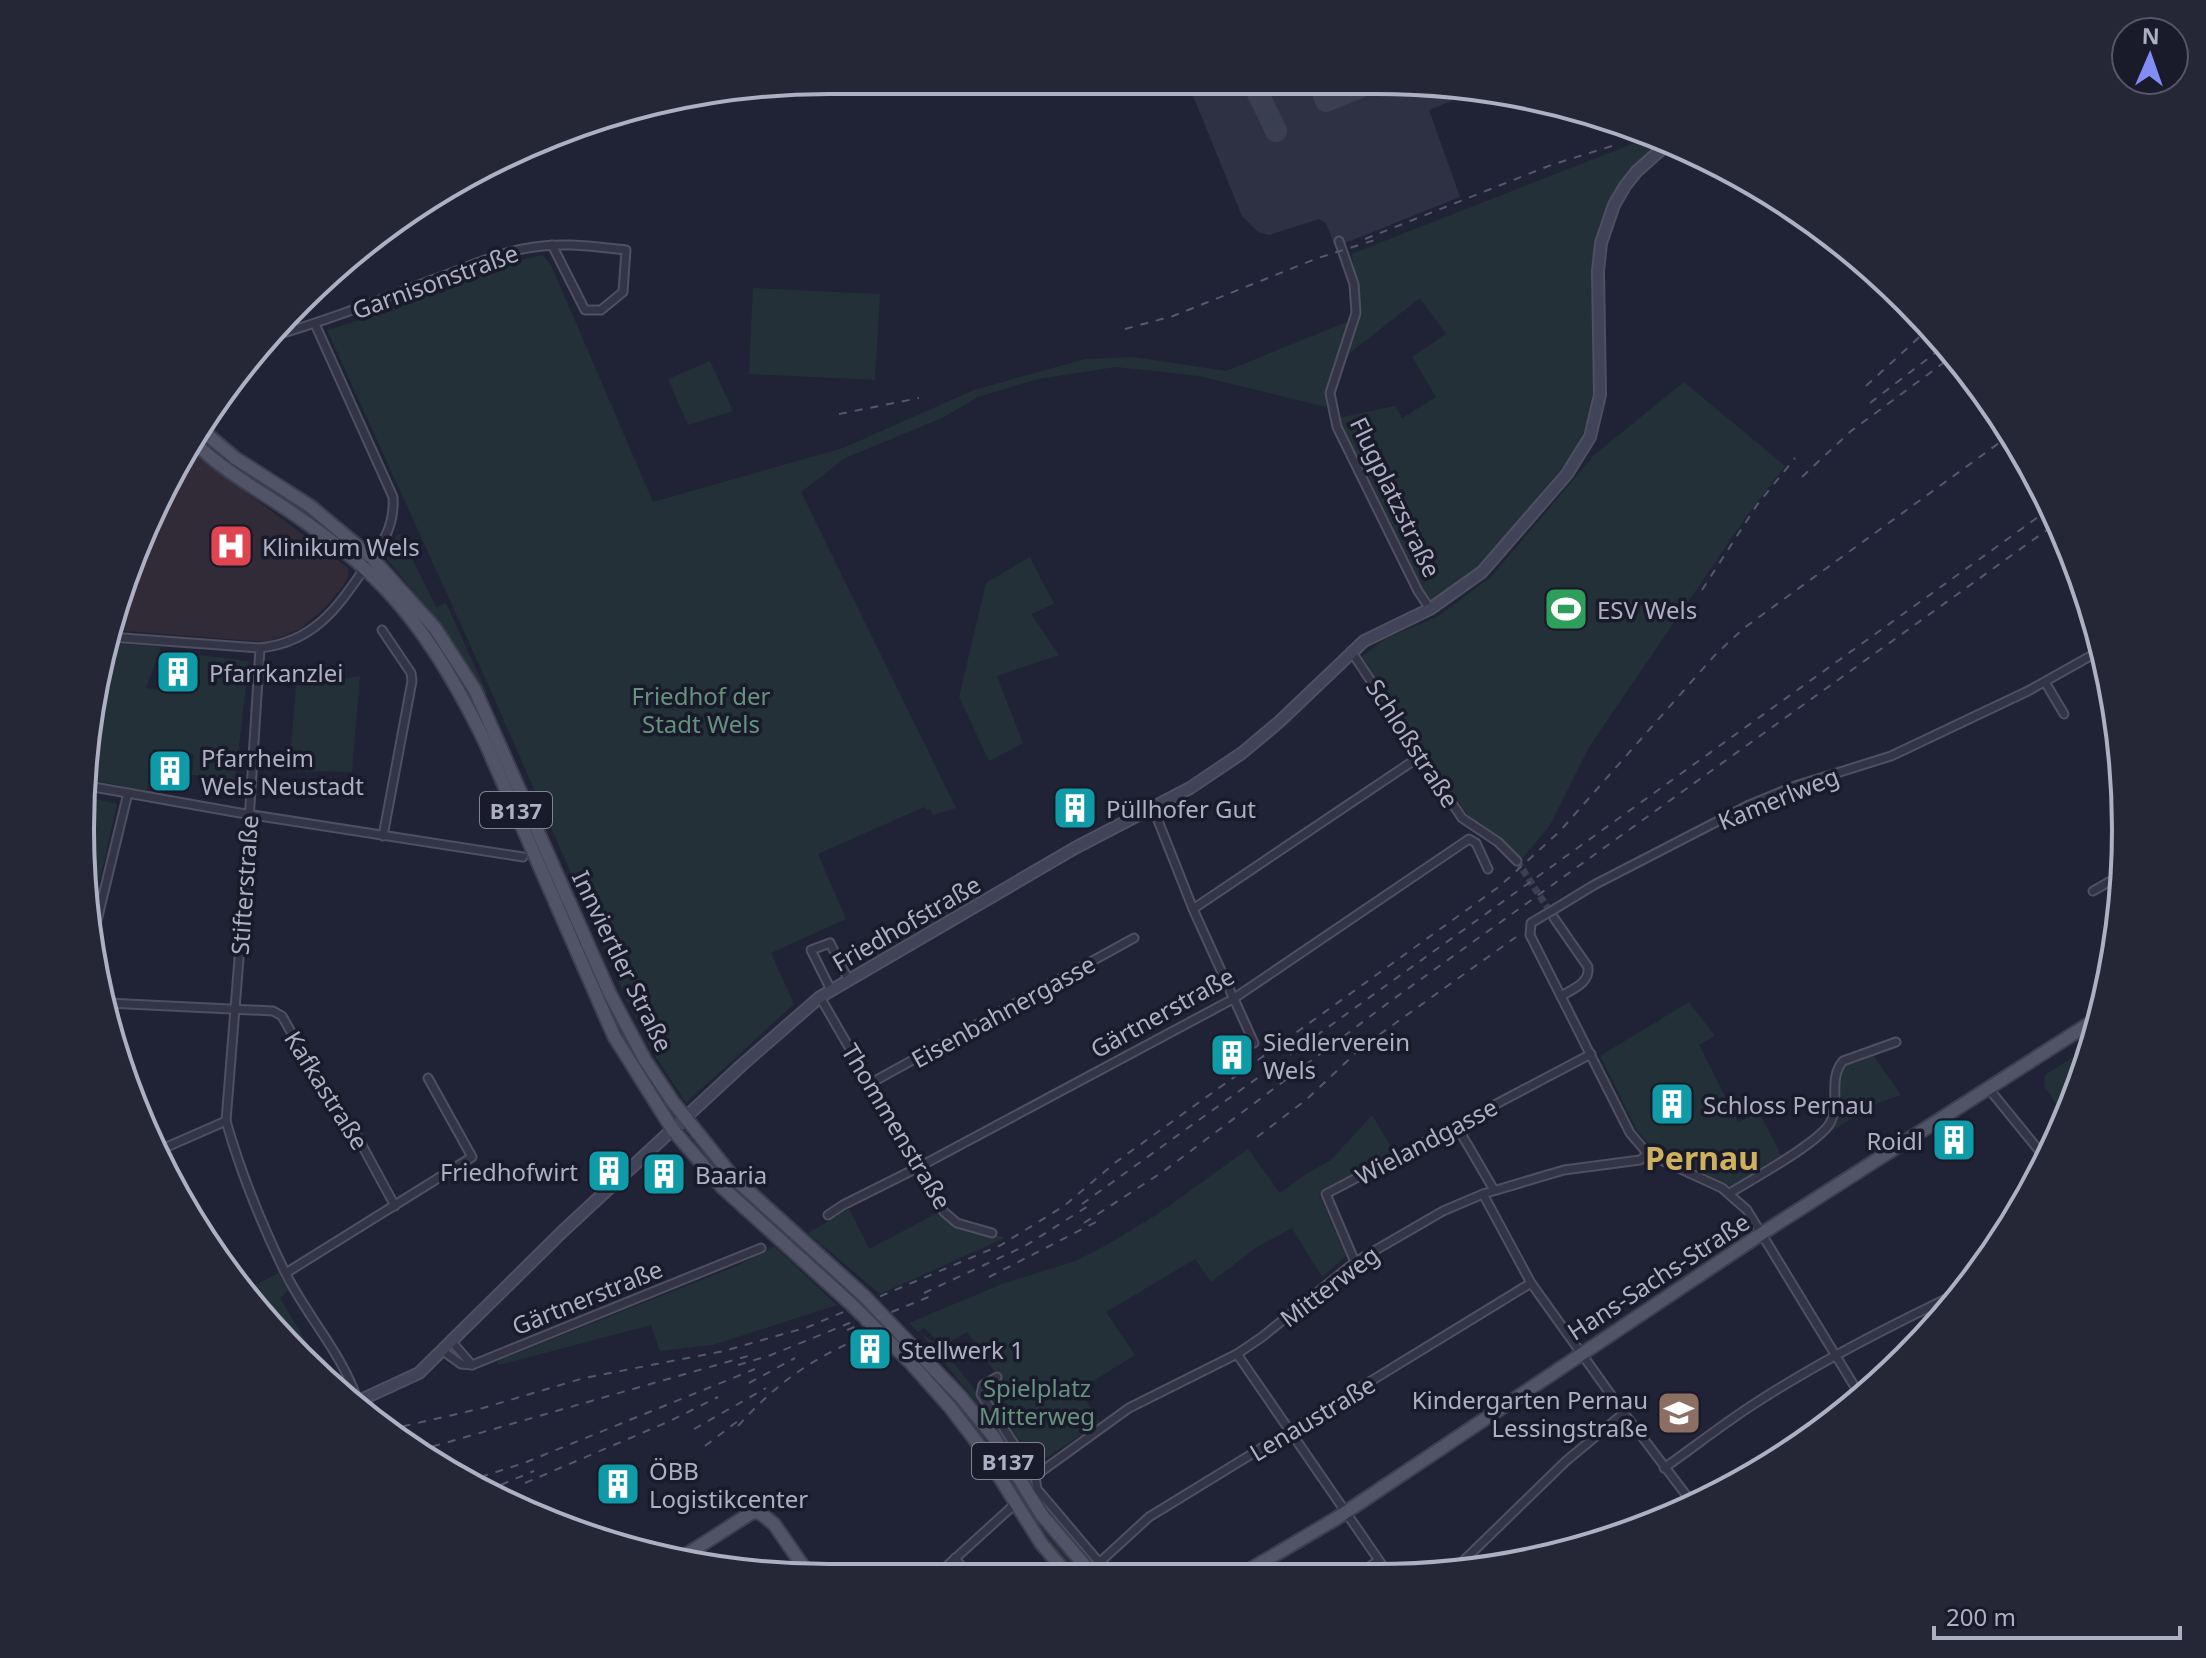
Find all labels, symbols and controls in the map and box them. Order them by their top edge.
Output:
north arrow [2110,16,2190,96]
text: N [2141,20,2160,50]
street label: Garnisonstraße [347,236,523,326]
street label: Flugplatzstraße [1343,411,1449,583]
hospital icon: Klinikum Wels [207,522,255,570]
place label: Klinikum Wels [262,530,420,563]
sports icon: ESV Wels [1542,585,1590,633]
place label: ESV Wels [1597,593,1697,626]
building icon: Pfarrkanzlei [154,648,202,696]
place label: Pfarrkanzlei [209,656,343,689]
street label: Schloßstraße [1359,672,1467,814]
park label: Friedhof der Stadt Wels [632,679,771,740]
place label: Pfarrheim Wels Neustadt [201,741,364,802]
building icon: Pfarrheim Wels Neustadt [146,747,194,795]
street label: Kamerlweg [1713,759,1843,837]
building icon: Püllhofer Gut [1051,784,1099,832]
road number: B137 [480,792,552,828]
place label: Püllhofer Gut [1106,792,1256,825]
street label: Stifterstraße [223,814,265,956]
street label: Innviertler Straße [565,865,681,1057]
street label: Friedhofstraße [826,867,986,979]
street label: Eisenbahnergasse [905,947,1101,1075]
street label: Gärtnerstraße [1084,959,1240,1065]
street label: Kafkastraße [277,1024,377,1156]
place label: Siedlerverein Wels [1263,1025,1410,1086]
building icon: Siedlerverein Wels [1208,1031,1256,1079]
street label: Thommenstraße [835,1037,959,1215]
building icon: Schloss Pernau [1648,1080,1696,1128]
place label: Schloss Pernau [1703,1088,1874,1121]
street label: Wielandgasse [1349,1090,1503,1192]
building icon: Roidl [1930,1116,1978,1164]
place label: Roidl [1866,1124,1923,1157]
district label: Pernau [1645,1136,1759,1179]
building icon: Friedhofwirt [585,1147,633,1195]
building icon: Baaria [640,1150,688,1198]
place label: Friedhofwirt [440,1155,578,1188]
place label: Baaria [695,1158,767,1191]
street label: Hans-Sachs-Straße [1561,1205,1755,1347]
street label: Mitterweg [1273,1238,1385,1334]
street label: Gärtnerstraße [507,1252,667,1342]
building icon: Stellwerk 1 [846,1325,894,1373]
place label: Stellwerk 1 [901,1333,1024,1366]
street label: Lenaustraße [1243,1368,1381,1468]
park label: Spielplatz Mitterweg [979,1371,1095,1432]
place label: Kindergarten Pernau Lessingstraße [1412,1383,1648,1444]
school or university icon: Kindergarten Pernau Lessingstraße [1655,1389,1703,1437]
road number: B137 [972,1443,1044,1479]
place label: ÖBB Logistikcenter [649,1454,808,1515]
building icon: ÖBB Logistikcenter [594,1460,642,1508]
scale bar [1934,1590,2180,1640]
text: 200 m [1946,1600,2016,1633]

